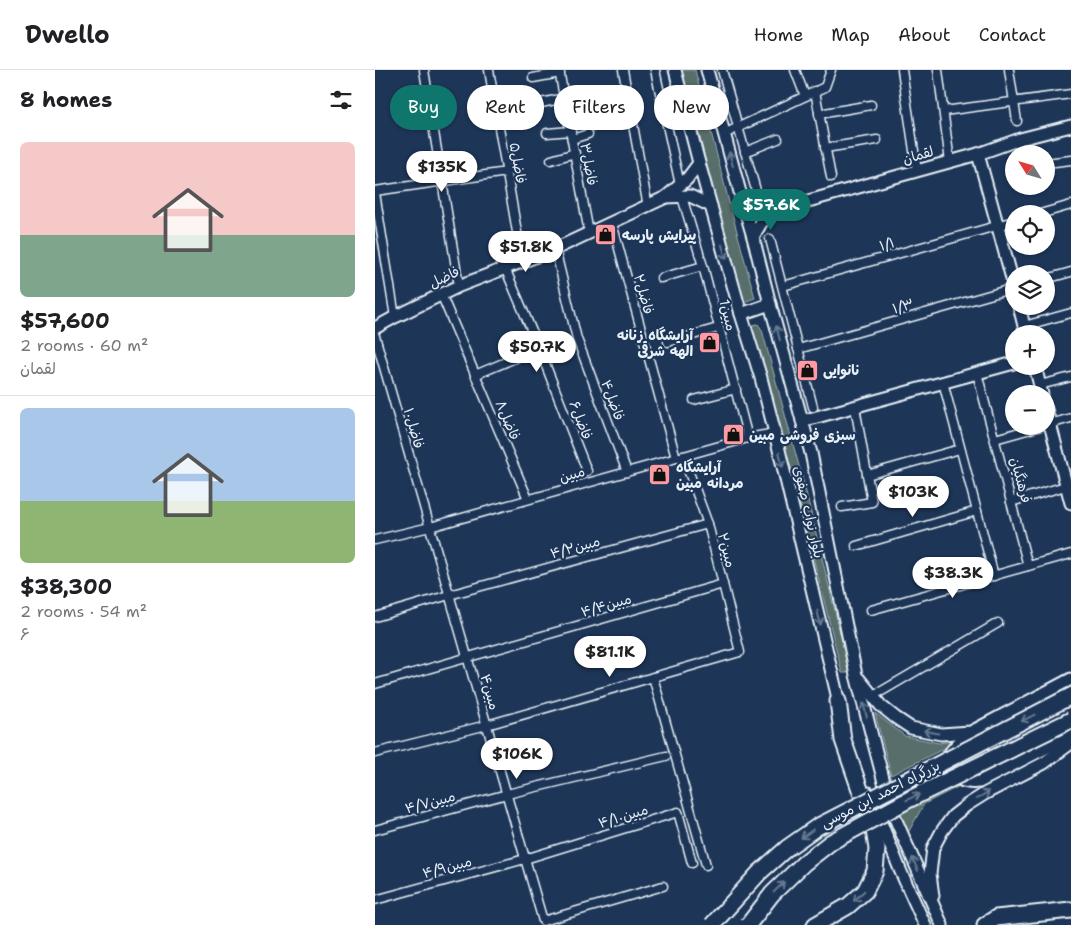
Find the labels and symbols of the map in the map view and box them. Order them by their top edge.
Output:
street label: ۵فاضل [506,141,530,185]
street label: ۳فاضل [576,141,602,187]
street label: لقمان [900,142,936,168]
north arrow [1005,145,1055,195]
pin: $135K [407,150,477,193]
one-way arrow [725,151,735,167]
pin: $57.6K [730,189,812,231]
shop icon: پیرایش پارسه [594,223,618,247]
place label: پیرایش پارسه [622,226,696,244]
pin: $51.8K [485,230,567,273]
street label: ۱/۱ [877,233,897,255]
one-way arrow [719,244,729,260]
street label: فاضل [426,262,462,292]
street label: ۲فاضل [630,272,658,316]
street label: ۱/۳ [890,294,916,318]
street label: 1مبین [715,297,741,333]
one-way arrow [773,325,782,341]
place label: آرایشگاه زنانه الهه شرقی [617,326,694,360]
pin: $50.7K [496,330,578,373]
shop icon: آرایشگاه زنانه الهه شرقی [697,331,721,355]
shop icon: نانوایی [795,358,819,382]
place label: نانوایی [823,361,860,380]
street label: ۴فاضل [597,377,629,423]
street label: ۸فاضل [492,397,524,443]
street label: ۶فاضل [565,398,597,442]
street label: ۱۰فاضل [400,406,428,450]
shop icon: سبزی فروشی مبین [721,423,745,447]
place label: سبزی فروشی مبین [749,426,856,444]
one-way arrow [777,451,786,467]
street label: فرهنگیان [1006,455,1036,505]
place label: آرایشگاه مردانه مبین [676,458,743,492]
street label: مبین [557,462,587,486]
shop icon: آرایشگاه مردانه مبین [648,463,672,487]
street label: بلوار نواب صفوی [790,464,828,560]
pin: $103K [878,476,948,518]
street label: ۲مبین [714,531,740,569]
street label: ۴/۲مبین [548,532,602,562]
pin: $38.3K [912,556,994,599]
street label: ۴/۴مبین [579,589,633,621]
one-way arrow [815,609,824,625]
pin: $81.1K [569,636,651,678]
street label: ۴مبین [476,672,504,712]
one-way arrow [860,703,869,719]
one-way arrow [1020,713,1035,723]
one-way arrow [923,727,939,737]
pin: $106K [482,738,552,780]
street label: بزرگراه احمد ابن موسی [817,756,943,832]
street label: ۴/۷مبین [403,787,457,817]
one-way arrow [975,790,990,800]
one-way arrow [905,792,920,801]
street label: ۴/۱۰مبین [596,800,650,832]
one-way arrow [800,829,814,839]
street label: ۴/۹مبین [420,852,474,882]
one-way arrow [909,857,919,872]
one-way arrow [772,881,785,893]
one-way arrow [852,890,865,902]

